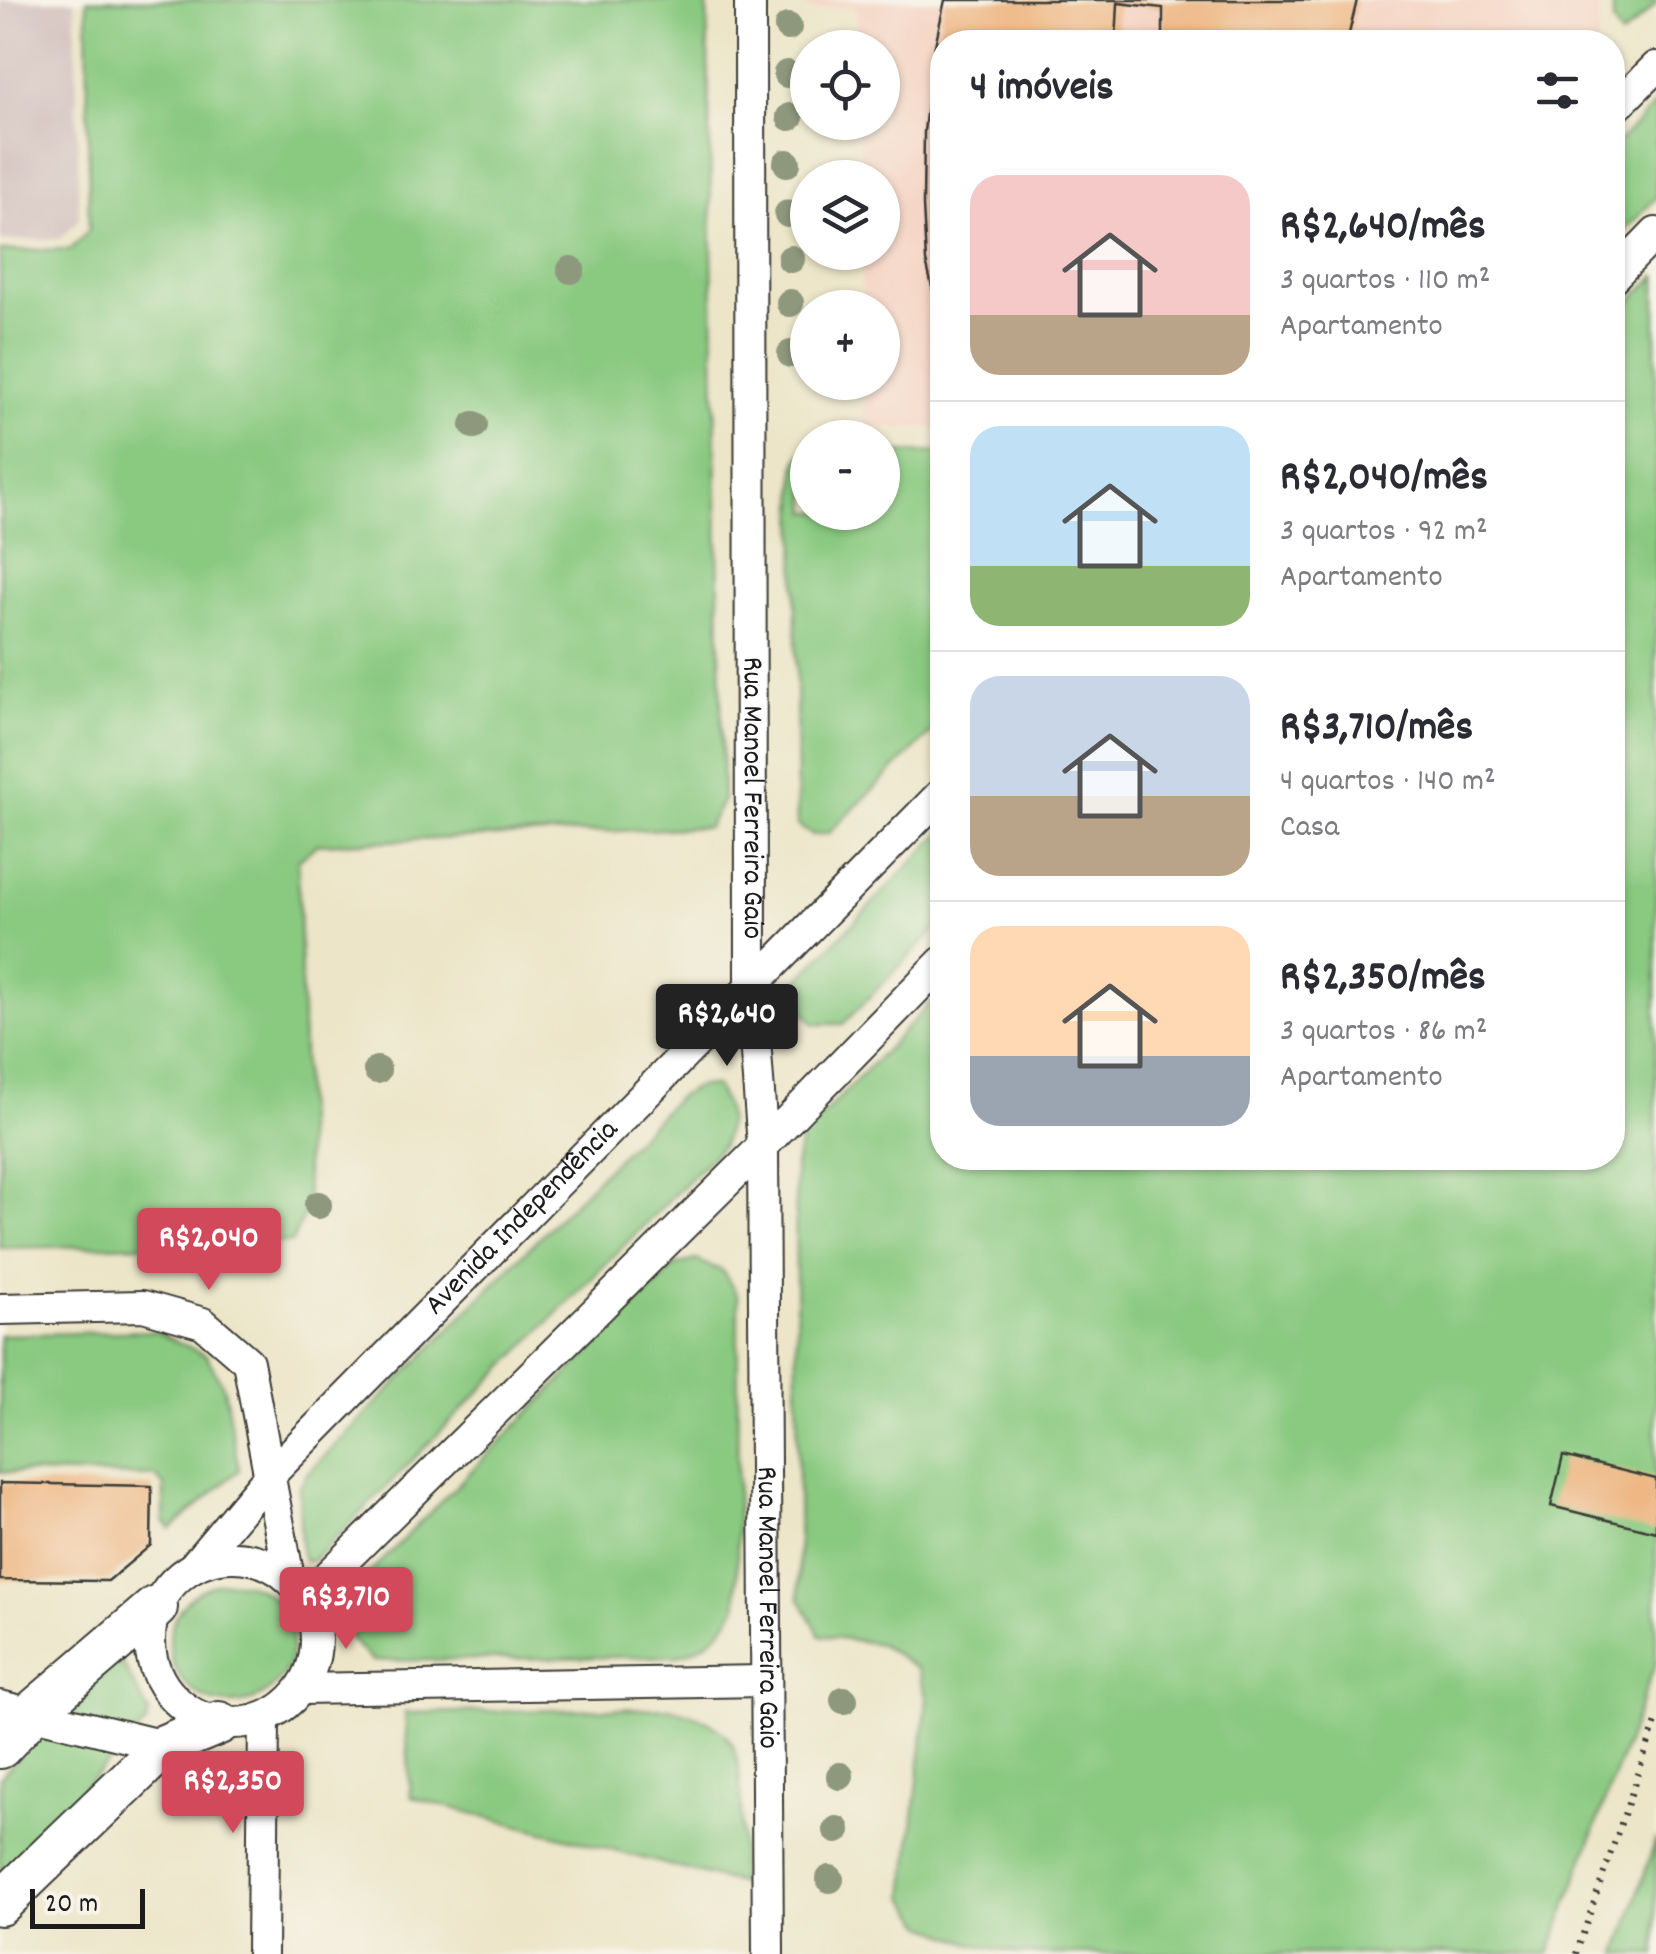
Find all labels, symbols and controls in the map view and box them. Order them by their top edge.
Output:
map controls [790,30,900,530]
button: locate [790,30,900,140]
text: 4 imóveis [970,60,1114,120]
icon: filters [1530,63,1585,118]
button: layers [790,160,900,270]
text: R$2,640/mês [1280,199,1486,259]
icon: home [1050,215,1170,335]
text: 3 quartos · 110 m² [1280,259,1490,305]
button: + [790,290,900,400]
text: Apartamento [1280,305,1443,351]
button: − [790,420,900,530]
text: R$2,040/mês [1280,450,1488,510]
icon: home [1050,466,1170,586]
text: 3 quartos · 92 m² [1280,510,1488,556]
text: Apartamento [1280,556,1443,602]
street label: Rua Manoel Ferreira Gaio [729,657,772,939]
text: R$3,710/mês [1280,700,1473,760]
icon: home [1050,716,1170,836]
text: 4 quartos · 140 m² [1280,760,1496,806]
text: Casa [1280,806,1339,852]
text: R$2,350/mês [1280,950,1486,1010]
icon: home [1050,966,1170,1086]
pin: R$2,640 [635,984,819,1069]
text: R$2,640 [678,993,776,1039]
text: 3 quartos · 86 m² [1280,1010,1487,1056]
text: Apartamento [1280,1056,1443,1102]
street label: Avenida Independência [416,1110,630,1326]
pin: R$2,040 [117,1208,301,1293]
text: R$2,040 [159,1217,259,1263]
street label: Rua Manoel Ferreira Gaio [743,1466,788,1749]
pin: R$3,710 [254,1567,438,1652]
text: R$3,710 [302,1576,390,1622]
pin: R$2,350 [141,1751,325,1836]
text: R$2,350 [184,1760,282,1806]
scale bar [30,1884,145,1928]
text: 20 m [45,1886,98,1926]

